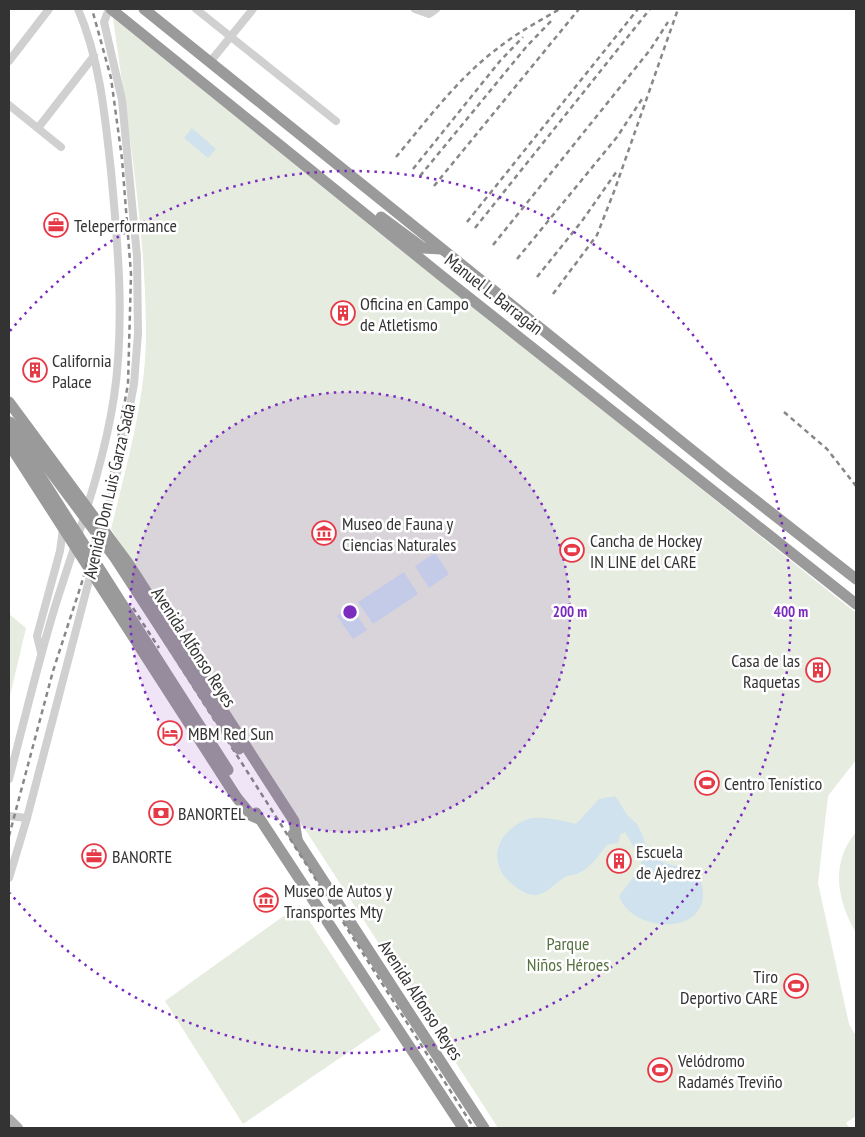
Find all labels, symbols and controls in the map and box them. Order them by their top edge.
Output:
office icon: Teleperformance [43,212,69,238]
place label: Teleperformance [74,214,177,237]
street label: Manuel L. Barragán [440,248,548,340]
place label: Oficina en Campo de Atletismo [360,292,469,336]
building icon: Oficina en Campo de Atletismo [330,300,356,326]
place label: California Palace [52,349,112,393]
building icon: California Palace [22,357,48,383]
street label: Avenida Don Luis Garza Sada [78,401,140,581]
place label: Museo de Fauna y Ciencias Naturales [342,512,456,556]
museum icon: Museo de Fauna y Ciencias Naturales [311,520,337,546]
place label: Cancha de Hockey IN LINE del CARE [590,529,702,573]
sports icon: Cancha de Hockey IN LINE del CARE [559,537,585,563]
street label: Avenida Alfonso Reyes [147,583,241,711]
text: 200 m [553,602,587,621]
text: 400 m [774,602,808,621]
centre of rings [341,603,359,621]
place label: Casa de las Raquetas [731,649,800,693]
building icon: Casa de las Raquetas [805,657,831,683]
hotel icon: MBM Red Sun [157,720,183,746]
place label: MBM Red Sun [188,722,274,745]
sports icon: Centro Tenístico [694,770,720,796]
place label: Centro Tenístico [724,772,823,795]
bank icon: BANORTEL [148,800,174,826]
place label: BANORTEL [178,802,246,825]
place label: Escuela de Ajedrez [636,840,701,884]
office icon: BANORTE [81,843,107,869]
place label: BANORTE [112,845,172,868]
building icon: Escuela de Ajedrez [606,848,632,874]
place label: Museo de Autos y Transportes Mty [284,879,393,923]
museum icon: Museo de Autos y Transportes Mty [253,887,279,913]
park label: Parque Niños Héroes [527,932,609,976]
street label: Avenida Alfonso Reyes [374,936,468,1064]
place label: Tiro Deportivo CARE [680,965,778,1009]
sports icon: Tiro Deportivo CARE [783,973,809,999]
place label: Velódromo Radamés Treviño [677,1049,783,1093]
sports icon: Velódromo Radamés Treviño [647,1057,673,1083]

